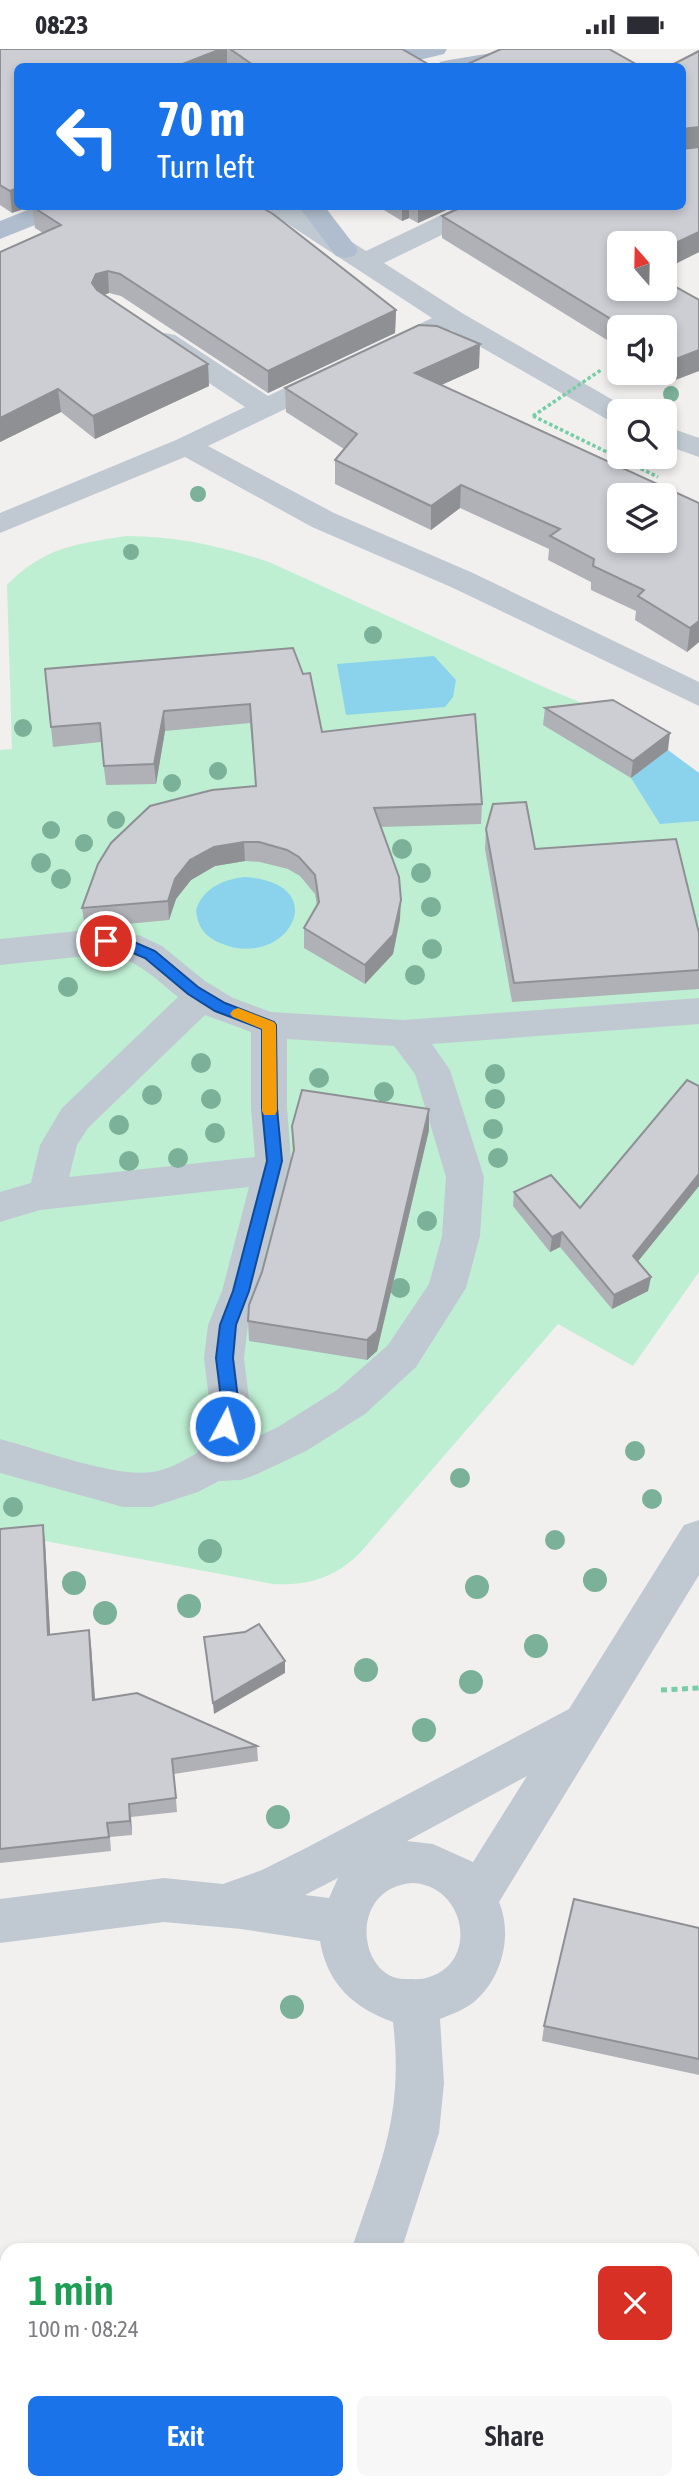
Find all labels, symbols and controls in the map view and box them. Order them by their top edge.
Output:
text: 08:23 [35,10,89,40]
text: 70 m [157,90,245,146]
icon: left [42,91,133,182]
text: Turn left [157,148,255,185]
north arrow [607,231,677,301]
map controls [607,231,677,553]
button: sound [607,315,677,385]
button: search [607,399,677,469]
button: layers [607,483,677,553]
pin [76,911,136,971]
icon: arrive [87,922,125,960]
position arrow [188,1389,262,1463]
text: 1 min [28,2266,114,2314]
button: close [598,2266,672,2340]
text: 100 m · 08:24 [28,2316,139,2342]
button: Exit [28,2396,343,2476]
button: Share [357,2396,672,2476]

